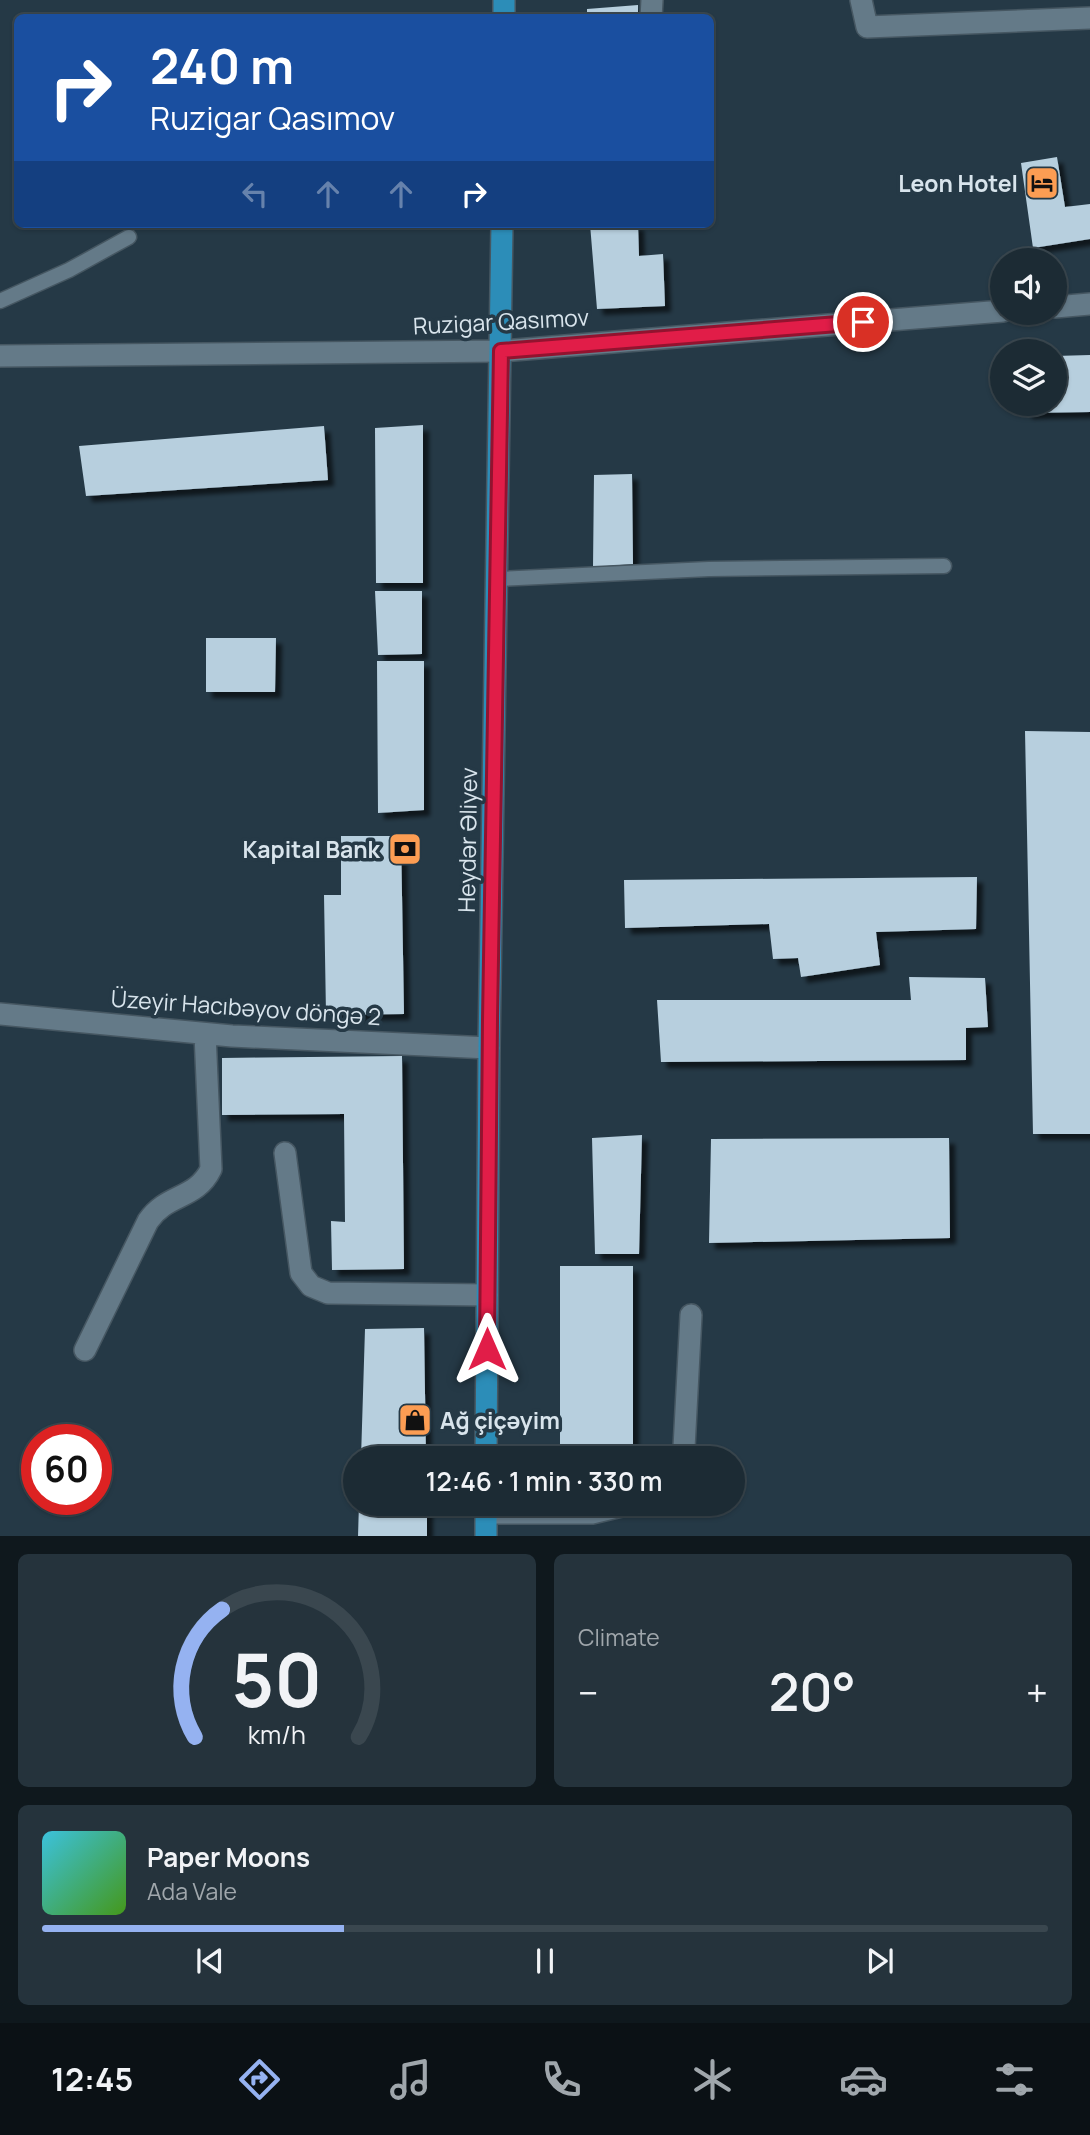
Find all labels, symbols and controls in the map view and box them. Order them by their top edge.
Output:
text: 240 m [150,32,294,99]
icon: right [35,42,126,133]
text: Ruzigar Qasımov [150,96,395,140]
hotel icon: Leon Hotel [1023,164,1061,202]
place label: Leon Hotel [898,167,1018,199]
icon: left [236,175,274,213]
icon: ahead [309,175,347,213]
icon: ahead [382,175,420,213]
icon: right [455,175,493,213]
map controls [990,248,1067,416]
button: sound [990,248,1067,325]
pin [833,292,893,352]
street label: Ruzigar Qasımov [412,300,590,342]
icon: arrive [844,303,882,341]
button: layers [990,339,1067,416]
street label: Heydər Əliyev [450,767,484,913]
bank icon: Kapital Bank [386,830,424,868]
place label: Kapital Bank [242,833,381,865]
street label: Üzeyir Hacıbəyov döngə 2 [110,982,382,1032]
position arrow [450,1312,524,1386]
shop icon: Ağ çiçəyim [396,1401,434,1439]
place label: Ağ çiçəyim [440,1404,560,1436]
speed limit sign: 60 [21,1424,112,1515]
text: 12:46 · 1 min · 330 m [425,1463,663,1499]
text: Climate [578,1621,660,1653]
text: 50 [232,1629,322,1729]
text: 20° [769,1656,856,1727]
text: − [578,1666,599,1718]
text: + [1026,1666,1048,1718]
text: km/h [248,1716,306,1751]
text: Paper Moons [147,1839,310,1875]
text: Ada Vale [147,1875,237,1907]
icon: previous [191,1942,229,1980]
icon: pause [526,1942,564,1980]
icon: next [861,1942,899,1980]
icon: directions [235,2055,284,2104]
icon: music [386,2055,435,2104]
icon: phone [537,2055,586,2104]
icon: climate [688,2055,737,2104]
icon: car [839,2055,888,2104]
icon: filters [990,2055,1039,2104]
text: 12:45 [51,2057,133,2101]

